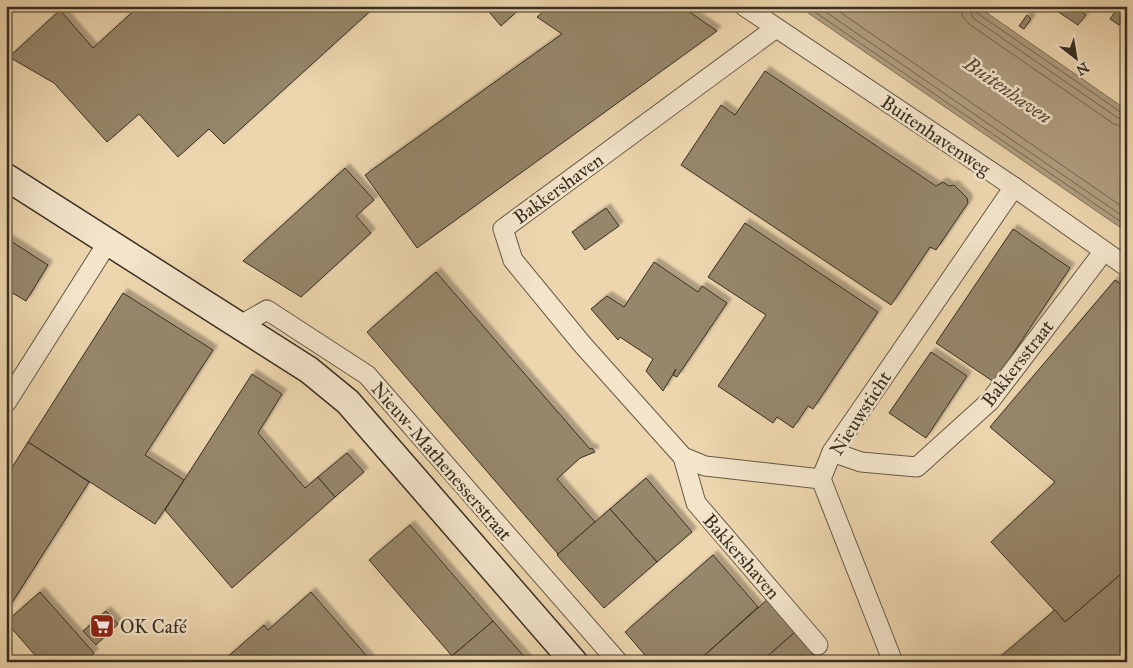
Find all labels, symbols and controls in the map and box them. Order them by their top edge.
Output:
north arrow [1050,32,1100,82]
water label: Buitenhaven [959,51,1057,129]
text: N [1073,58,1092,79]
street label: Buitenhavenweg [876,90,995,181]
street label: Bakkershaven [509,148,608,229]
street label: Bakkersstraat [976,315,1059,411]
street label: Nieuwsticht [825,367,896,460]
street label: Nieuw-Mathenesserstraat [366,377,517,546]
street label: Bakkershaven [698,509,785,604]
supermarket icon: OK Café [89,613,115,639]
place label: OK Café [120,615,187,638]

